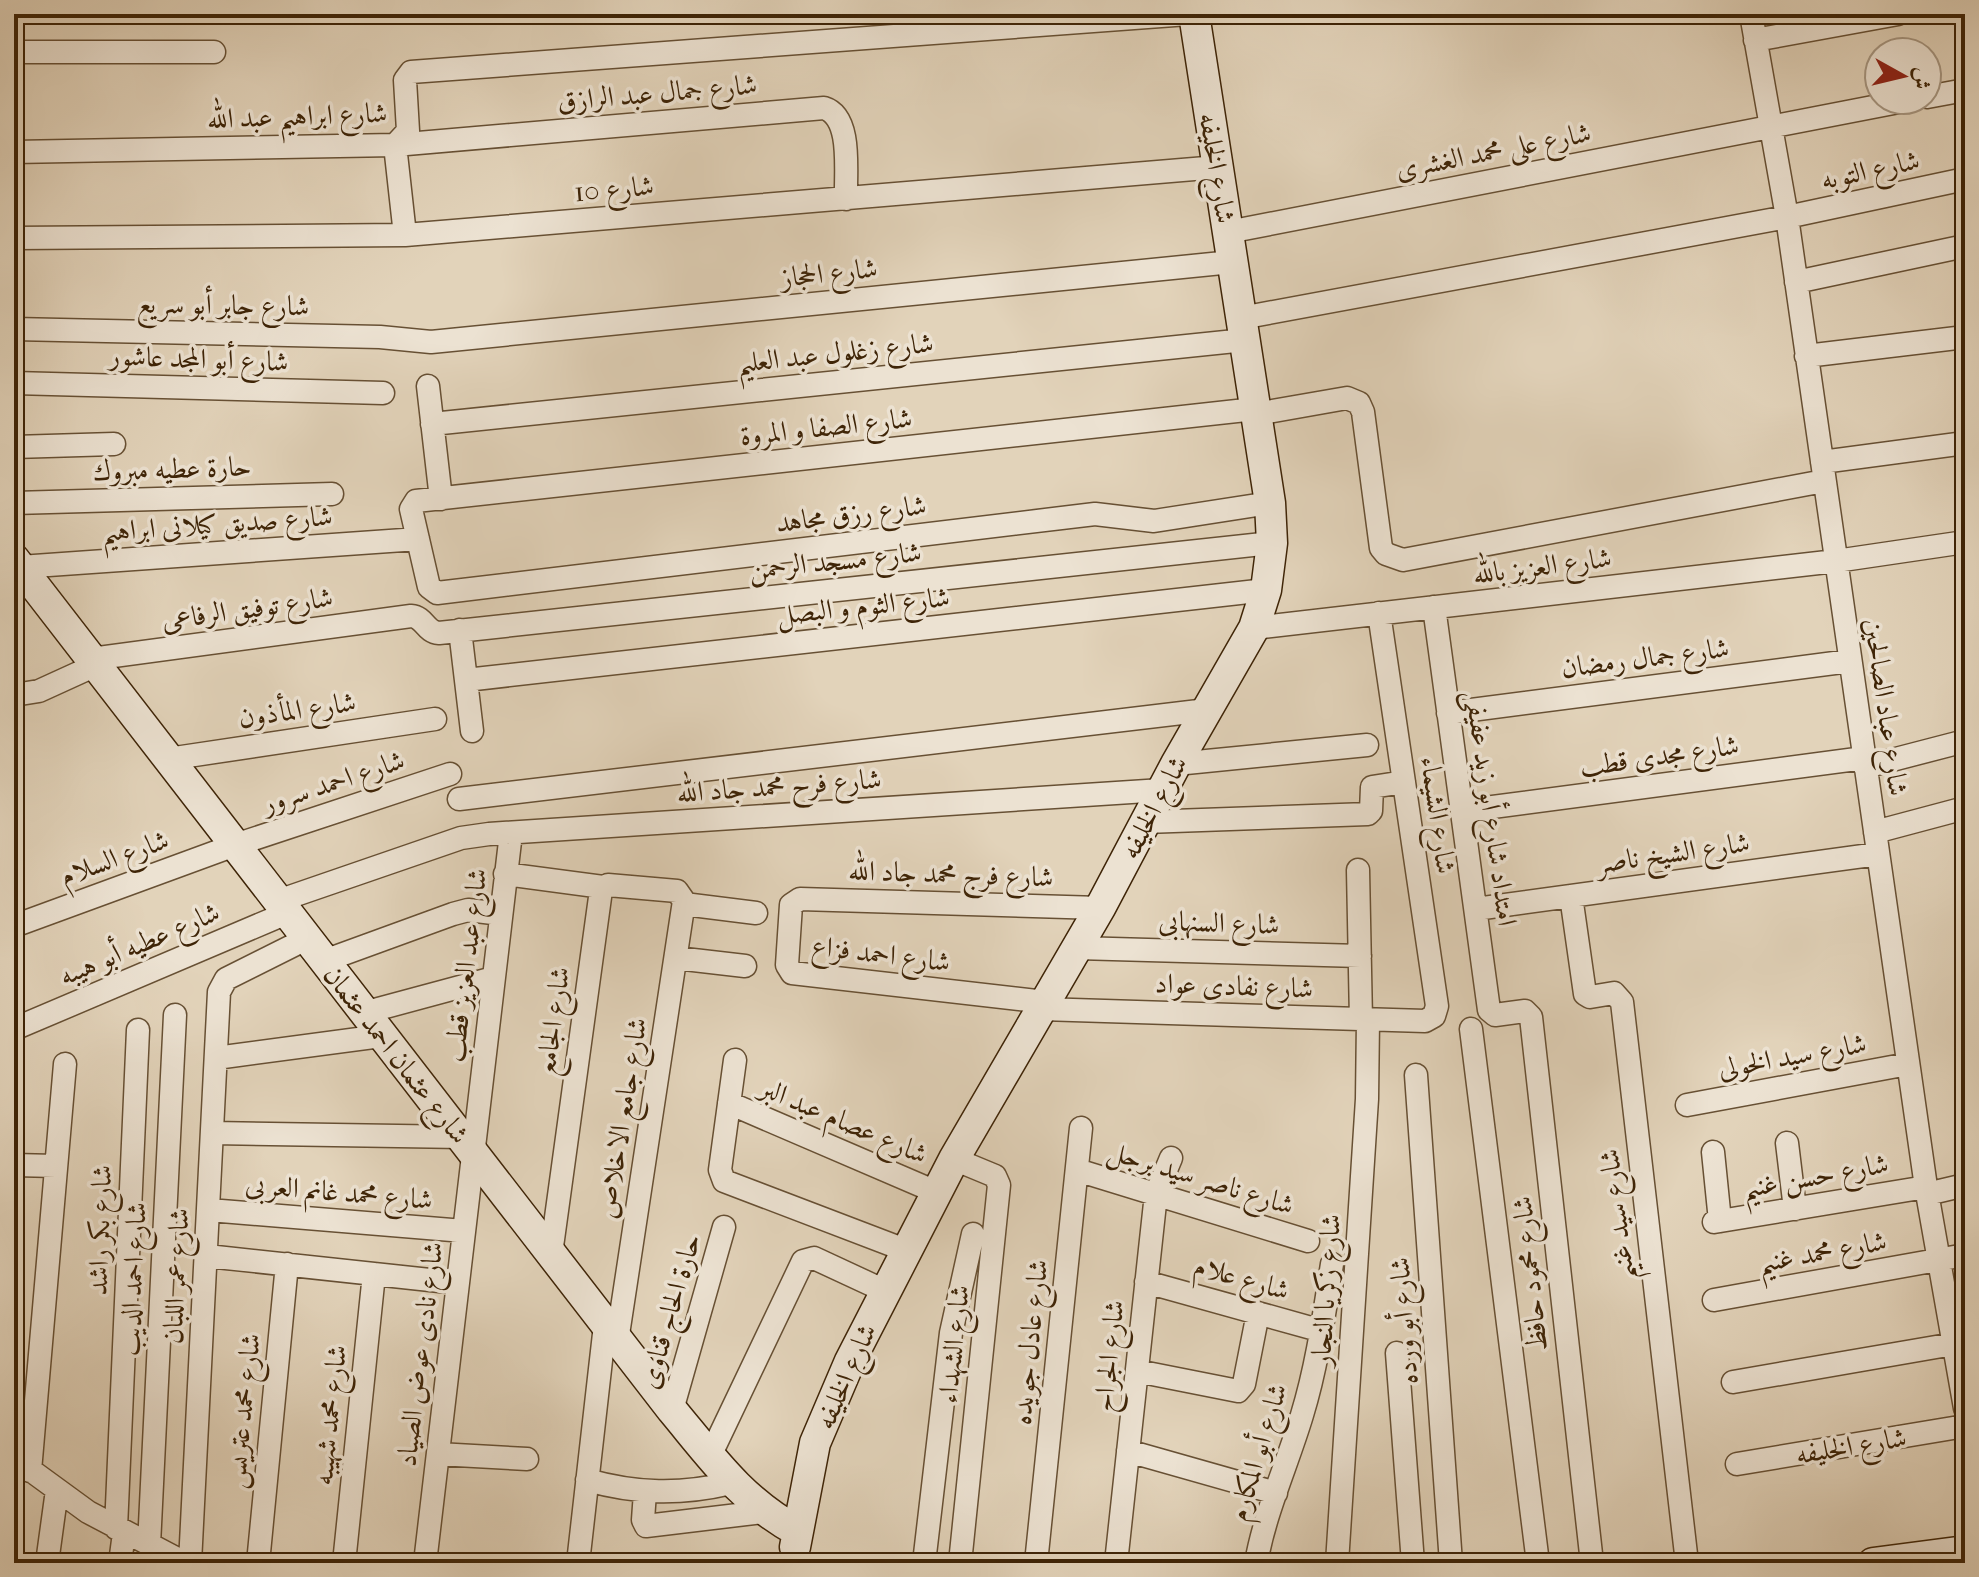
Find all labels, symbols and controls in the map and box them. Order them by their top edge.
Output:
north arrow [1863,36,1943,116]
text: ش [1907,66,1936,91]
street label: شارع جمال عبد الرازق [556,67,759,125]
street label: شارع ابراهيم عبد الله [206,91,388,146]
street label: شارع الخليفه [1186,110,1243,227]
street label: شارع على محمد الغشرى [1393,115,1595,192]
street label: شارع التوبه [1818,143,1924,203]
street label: شارع 10 [573,169,656,215]
street label: شارع الحجاز [776,251,880,301]
street label: شارع جابر أبو سريع [136,283,310,332]
street label: شارع زغلول عبد العليم [735,326,936,390]
street label: شارع أبو المجد عاشور [106,336,289,385]
street label: شارع الصفا و المروة [738,401,915,459]
street label: حارة عطيه مبروك [92,449,252,489]
street label: شارع رزق مجاهد [774,488,929,546]
street label: شارع صديق كيلانى ابراهيم [101,499,334,559]
street label: شارع مسجد الرحمن [747,535,924,593]
street label: شارع العزيز بالله [1470,536,1614,597]
street label: شارع توفيق الرفاعى [159,580,336,644]
street label: شارع الثوم و البصل [775,580,952,639]
street label: شارع عباد الصالحين [1851,616,1915,799]
street label: شارع جمال رمضان [1559,631,1732,691]
street label: شارع المأذون [236,682,359,741]
street label: امتداد شارع أبو زيد عفيفى [1452,688,1527,929]
street label: شارع مجدى قطب [1577,728,1742,790]
street label: شارع احمد سرور [255,743,411,828]
street label: شارع الخليفه [1113,750,1200,868]
street label: شارع الشيماء [1407,754,1463,877]
street label: شارع فرح محمد جاد الله [675,757,883,818]
street label: شارع السلام [55,823,176,900]
street label: شارع الشيخ ناصر [1591,825,1753,888]
street label: شارع فرج محمد جاد الله [847,848,1054,903]
street label: شارع عبد العزيز قطب [437,866,501,1065]
street label: شارع عطيه أبو هيبه [53,892,227,999]
street label: شارع السنهابى [1158,904,1280,948]
street label: شارع احمد فزاع [809,929,952,985]
street label: شارع عثمان احمد عثمان [311,958,477,1154]
street label: شارع الجامع [529,965,585,1079]
street label: شارع نفادى عواد [1154,966,1314,1012]
street label: شارع جامع الاخلاص [589,1015,663,1222]
street label: شارع سيد الخولى [1715,1026,1870,1092]
street label: شارع عصام عبد البر [749,1069,933,1178]
street label: شارع ناصر سيد برجل [1102,1133,1298,1228]
street label: شارع سيد غنيم [1592,1146,1652,1283]
street label: شارع حسن غنيم [1739,1146,1893,1215]
street label: شارع بكر راشد [81,1164,125,1296]
street label: شارع محمد غانم العربى [243,1167,434,1224]
street label: شارع محمود حافظ [1505,1194,1561,1353]
street label: شارع احمد الديب [112,1201,160,1357]
street label: شارع عمر اللبان [155,1207,203,1345]
street label: شارع زكريا النجار [1304,1213,1354,1371]
street label: شارع محمد غنيم [1755,1224,1891,1290]
street label: حارة الحاج قناوى [632,1230,716,1395]
street label: شارع نادى عوض الصياد [389,1240,457,1469]
street label: شارع علام [1188,1248,1293,1314]
street label: شارع أبو ورده [1380,1256,1431,1386]
street label: شارع عادل جويده [1004,1258,1062,1427]
street label: شارع الشهداء [931,1283,983,1406]
street label: شارع الجراح [1086,1298,1140,1415]
street label: شارع الخليفه [808,1318,890,1437]
street label: شارع محمد عتريس [218,1332,274,1491]
street label: شارع محمد شهيبه [306,1343,360,1488]
street label: شارع أبو المكارم [1218,1379,1302,1527]
street label: شارع الخليفه [1793,1420,1910,1477]

